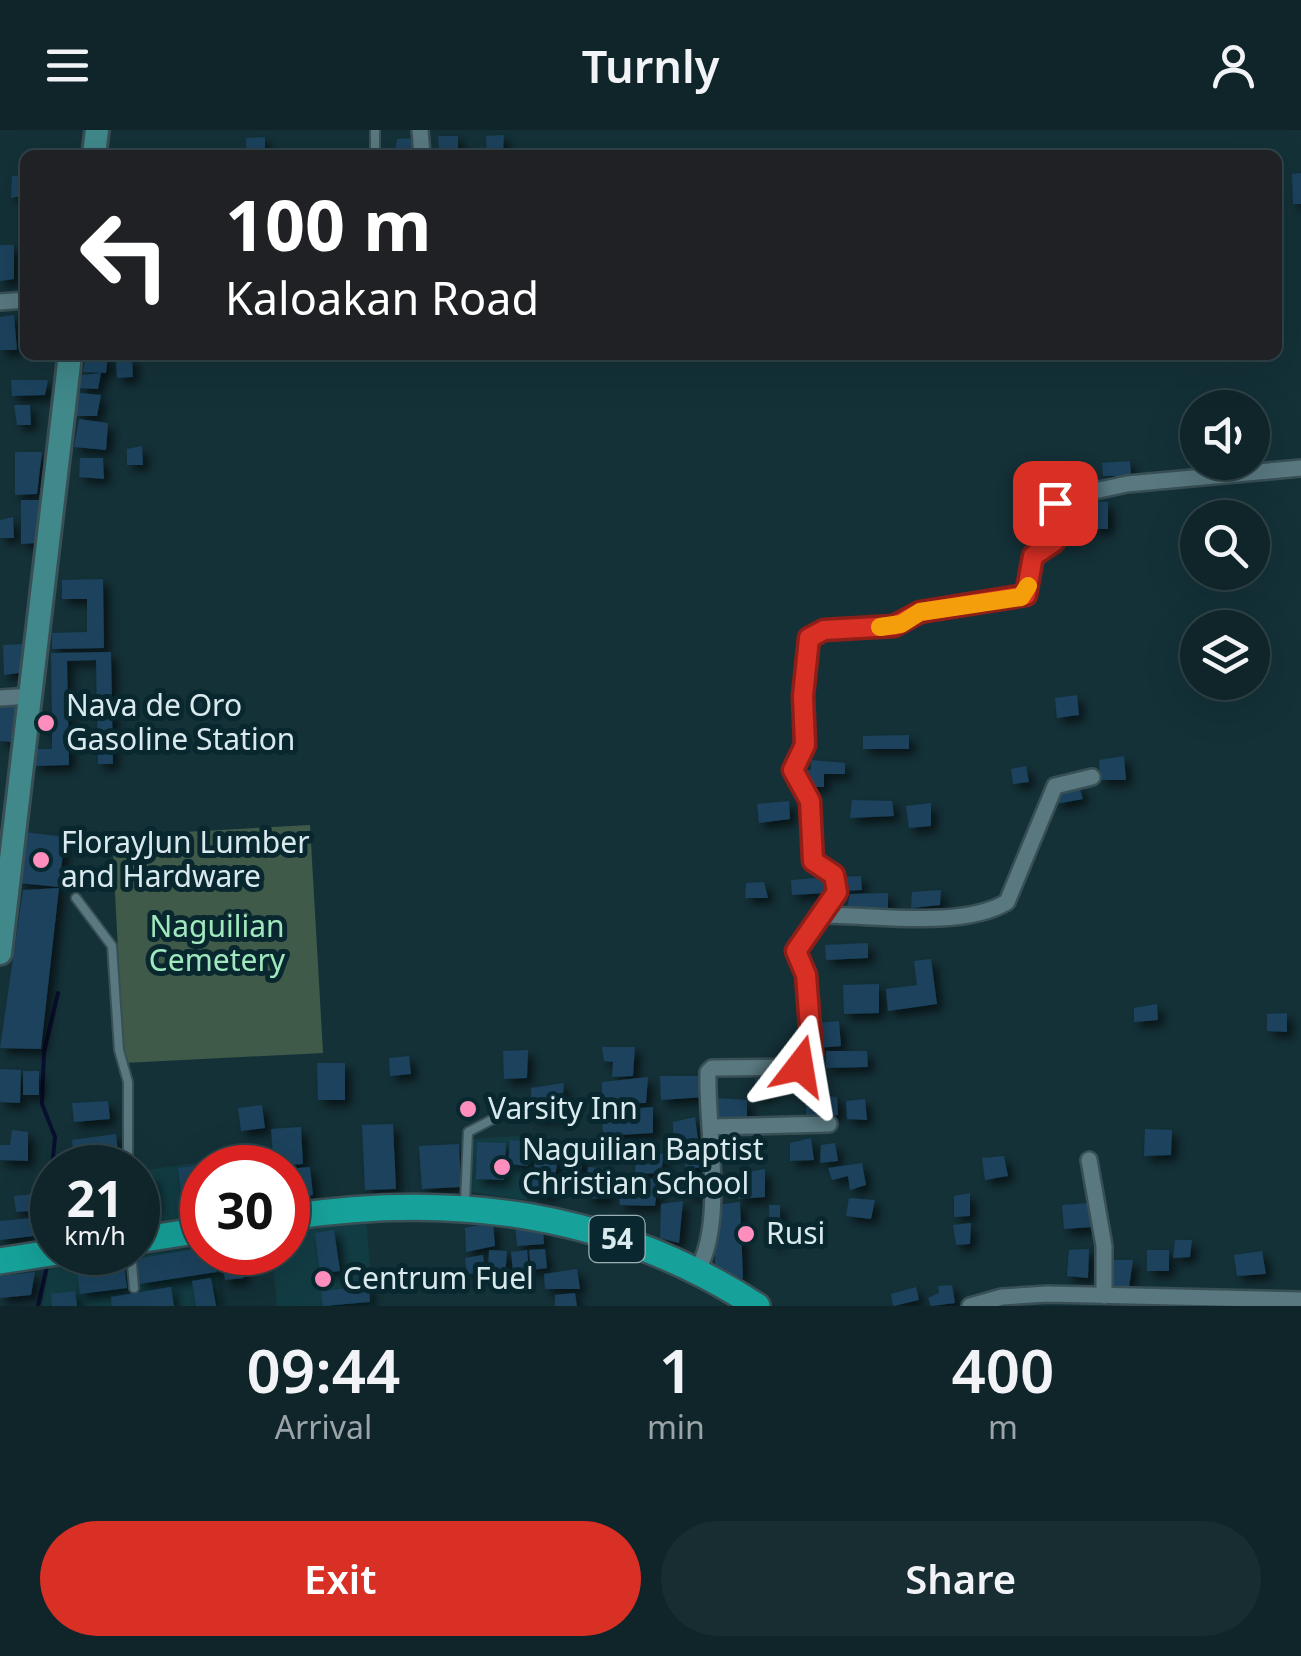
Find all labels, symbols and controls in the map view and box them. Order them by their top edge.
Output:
text: Turnly [582,35,719,96]
icon: menu [40,38,95,93]
icon: person [1206,38,1261,93]
text: 100 m [225,176,432,272]
icon: left [60,190,190,320]
text: Kaloakan Road [225,267,539,328]
map controls [1180,390,1270,700]
button: sound [1180,390,1270,480]
pin [1013,461,1098,546]
icon: arrive [1028,476,1083,531]
button: search [1180,500,1270,590]
button: layers [1180,610,1270,700]
place label: Nava de Oro Gasoline Station [66,684,295,759]
marker: Nava de Oro Gasoline Station [35,712,57,734]
place label: FlorayJun Lumber and Hardware [61,821,310,896]
marker: FlorayJun Lumber and Hardware [30,849,52,871]
park label: Naguilian Cemetery [149,905,286,980]
position arrow [748,1014,852,1118]
place label: Varsity Inn [488,1087,638,1128]
marker: Varsity Inn [457,1098,479,1120]
place label: Naguilian Baptist Christian School [522,1128,764,1203]
speed limit sign: 30 [180,1145,310,1275]
marker: Naguilian Baptist Christian School [491,1156,513,1178]
text: 21 [66,1164,124,1232]
place label: Rusi [766,1212,825,1253]
road number: 54 [590,1216,644,1262]
text: km/h [64,1218,126,1252]
marker: Rusi [735,1223,757,1245]
place label: Centrum Fuel [343,1257,534,1298]
marker: Centrum Fuel [312,1268,334,1290]
text: 09:44 [247,1329,400,1411]
text: 1 [659,1329,693,1411]
text: 400 [951,1329,1054,1411]
text: Arrival [275,1405,372,1448]
text: min [647,1405,705,1448]
text: m [988,1405,1018,1448]
button: Exit [40,1521,641,1636]
button: Share [661,1521,1261,1636]

